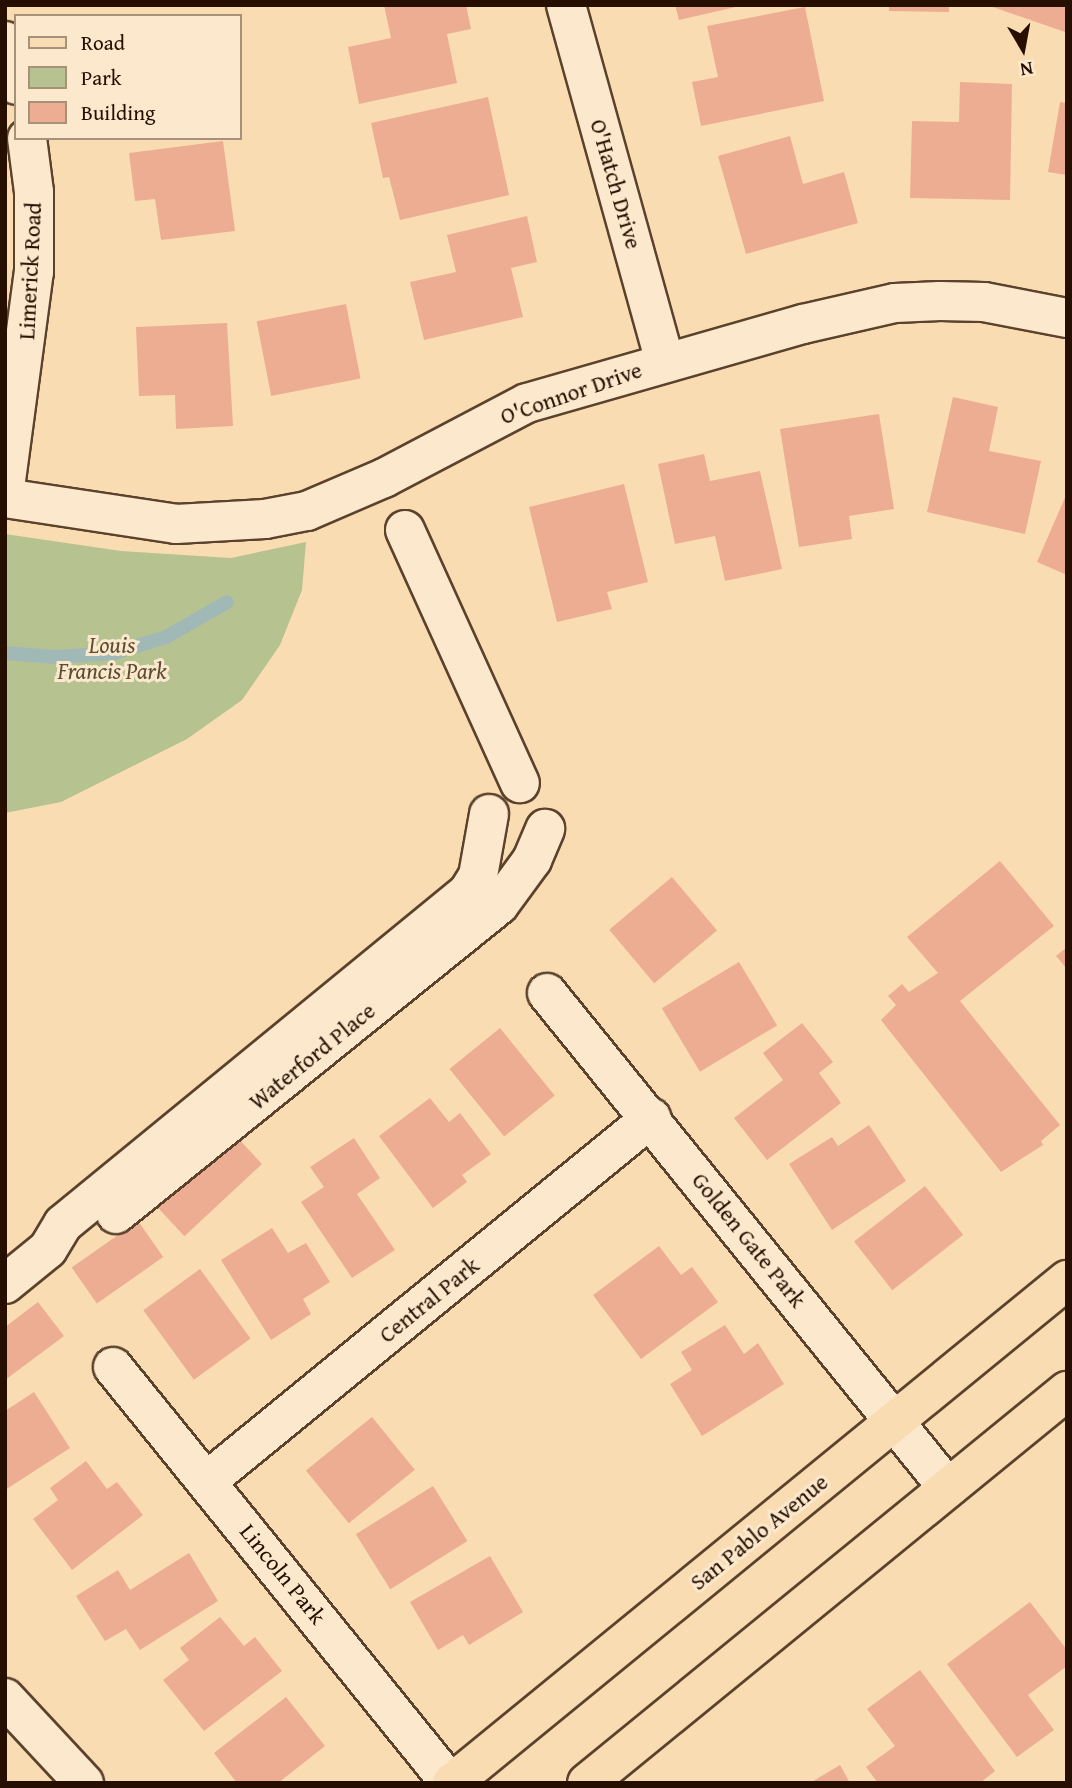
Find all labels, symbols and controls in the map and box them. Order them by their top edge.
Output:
legend [14,14,242,140]
north arrow [988,14,1058,84]
text: Road [81,27,125,58]
text: N [1018,55,1035,85]
text: Park [81,62,122,93]
text: Building [81,97,155,128]
street label: O'Hatch Drive [584,116,648,252]
street label: Limerick Road [13,201,47,341]
street label: O'Connor Drive [497,356,645,430]
park label: Louis Francis Park [57,631,167,685]
street label: Waterford Place [243,997,381,1115]
street label: Golden Gate Park [686,1167,812,1313]
street label: Central Park [374,1251,484,1349]
street label: San Pablo Avenue [685,1468,833,1596]
street label: Lincoln Park [234,1518,332,1630]

